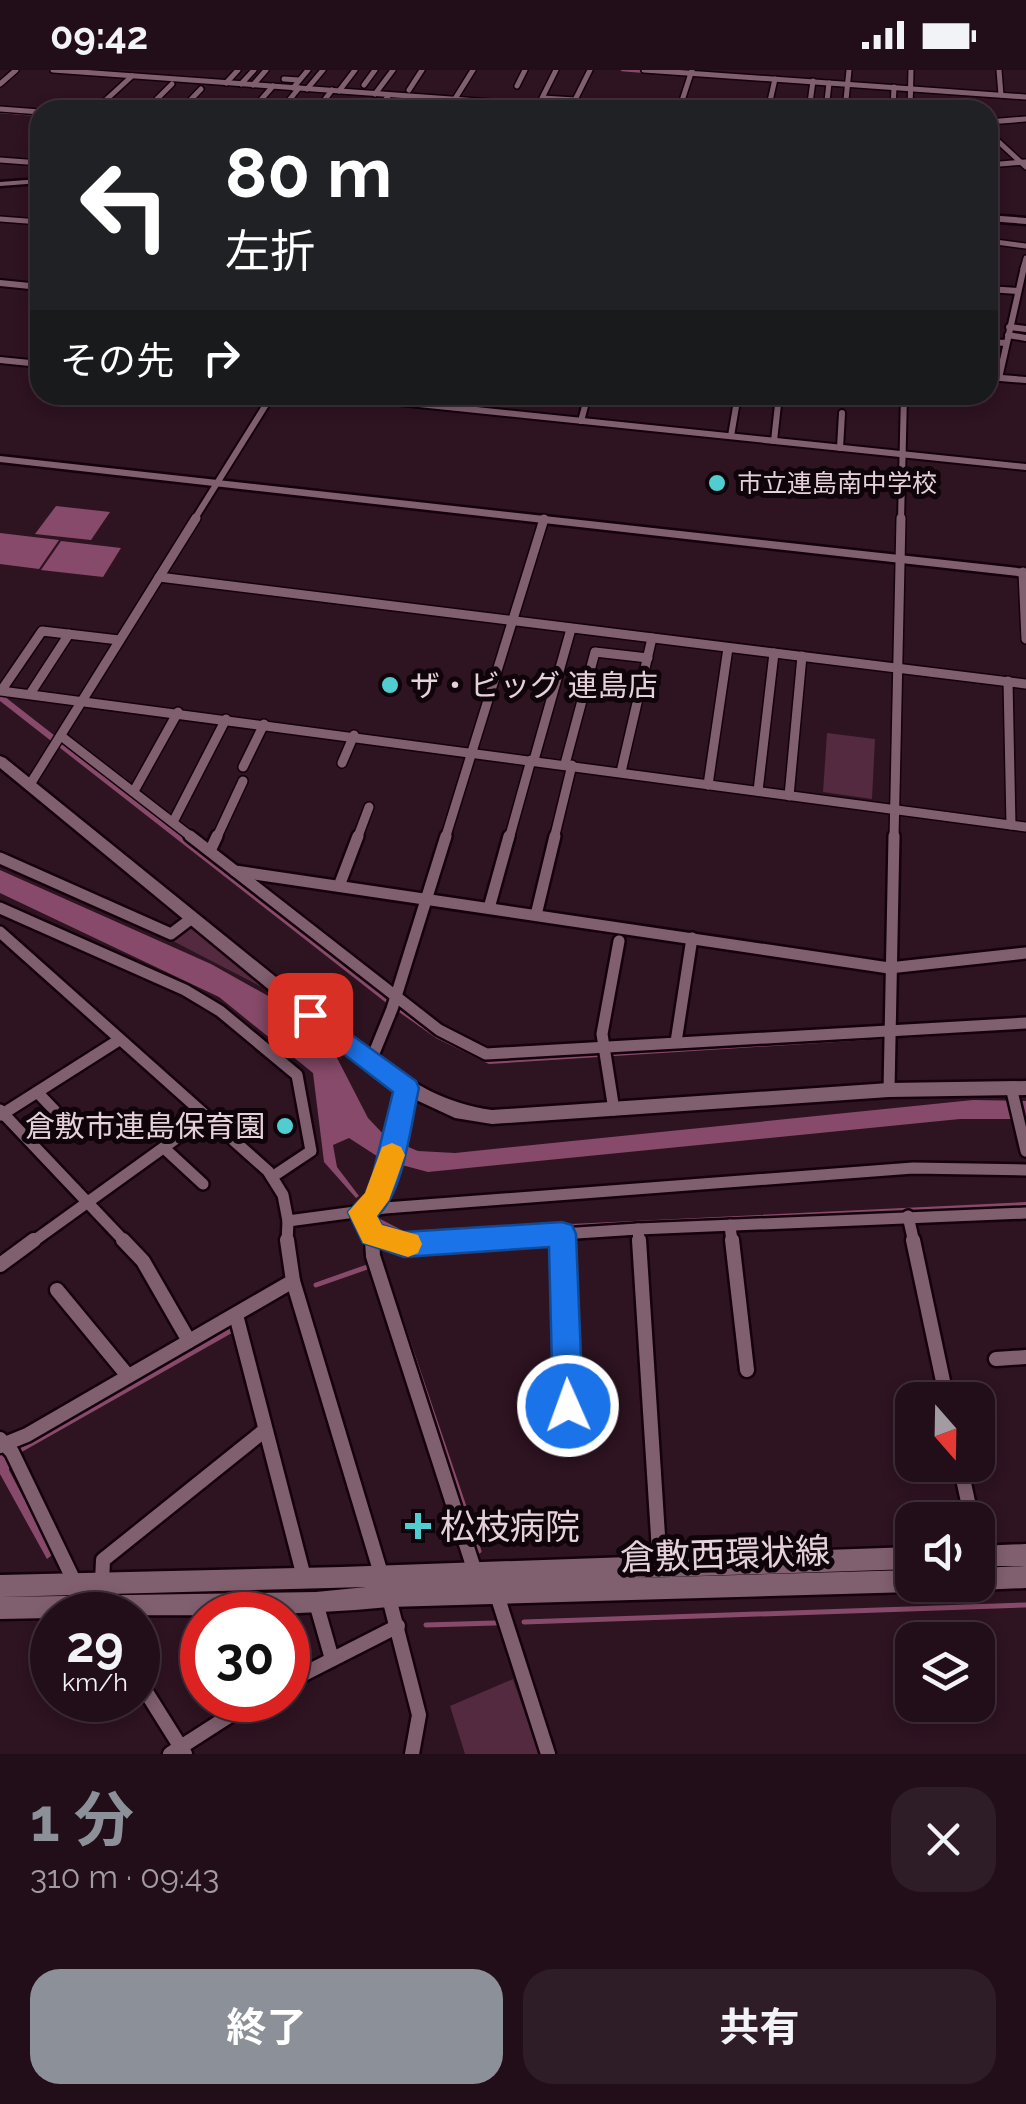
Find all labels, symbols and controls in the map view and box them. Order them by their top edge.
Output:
text: 09:42 [50,13,148,58]
text: 80 m [225,131,392,213]
icon: left [60,140,190,270]
text: 左折 [225,225,315,278]
icon: right [194,330,249,385]
text: その先 [60,338,174,383]
place label: 市立連島南中学校 [737,468,937,498]
marker: 市立連島南中学校 [706,472,728,494]
place label: ザ・ビッグ 連島店 [410,668,658,703]
marker: ザ・ビッグ 連島店 [379,674,401,696]
pin [268,973,353,1058]
icon: arrive [283,988,338,1043]
place label: 倉敷市連島保育園 [25,1109,265,1144]
marker: 倉敷市連島保育園 [274,1115,296,1137]
position arrow [516,1354,620,1458]
north arrow [895,1382,995,1482]
map controls [895,1382,995,1722]
button: sound [895,1502,995,1602]
place label: 松枝病院 [440,1506,580,1547]
marker: 松枝病院 [405,1513,431,1539]
street label: 倉敷西環状線 [619,1530,831,1578]
speed limit sign: 30 [180,1592,310,1722]
text: 29 [66,1615,124,1674]
button: layers [895,1622,995,1722]
text: km/h [62,1667,128,1697]
text: 1 分 [30,1785,134,1855]
button: close [891,1787,996,1892]
text: 310 m · 09:43 [30,1858,219,1895]
button: 終了 [30,1969,503,2084]
button: 共有 [523,1969,996,2084]

